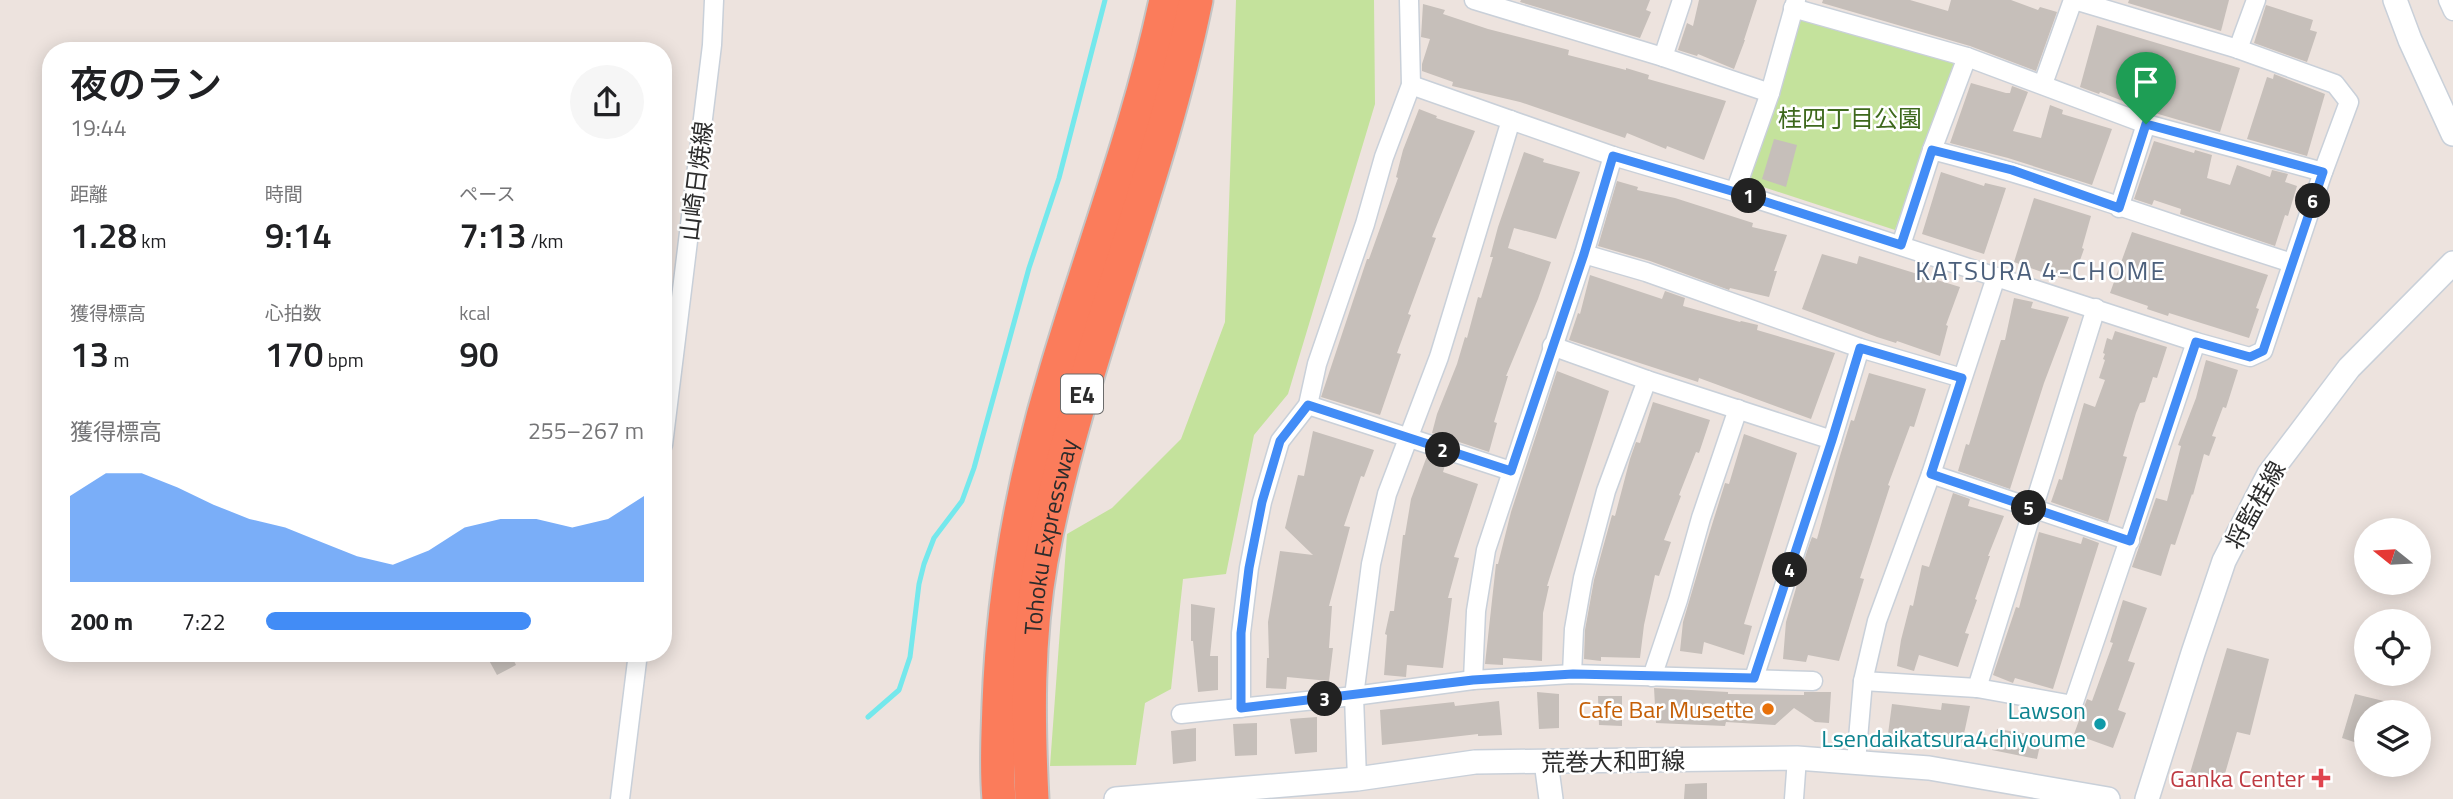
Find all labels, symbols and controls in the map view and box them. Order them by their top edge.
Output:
pin [2116,52,2176,124]
text: 夜のラン [70,55,222,113]
icon: arrive [2127,63,2165,101]
button: share [570,65,644,139]
park label: 桂四丁目公園 [1778,100,1922,136]
text: 19:44 [70,110,127,145]
street label: 山崎日焼線 [671,119,721,243]
pin: 1 [1732,178,1766,214]
text: 距離 [70,179,108,208]
text: 時間 [265,179,303,208]
text: ペース [459,179,515,208]
text: 1 [1743,181,1754,210]
pin: 6 [2296,184,2330,218]
text: 6 [2307,186,2318,215]
text: 1.28 [70,208,137,262]
text: 9:14 [265,208,332,262]
text: 7:13 [459,208,527,262]
text: km [137,226,166,255]
text: /km [527,226,564,255]
district label: KATSURA 4-CHOME [1915,251,2167,290]
text: 獲得標高 [70,298,146,327]
text: 心拍数 [265,298,322,327]
text: kcal [459,298,490,327]
text: 13 [70,327,109,381]
text: 170 [265,327,323,381]
text: 90 [459,327,499,381]
text: m [109,345,129,374]
text: bpm [323,345,364,374]
road number: E4 [1061,374,1103,414]
text: 255–267 m [528,413,644,448]
text: 獲得標高 [70,414,162,449]
pin: 2 [1426,433,1460,468]
street label: Tohoku Expressway [1014,434,1087,636]
text: 2 [1437,435,1448,464]
street label: 将監桂線 [2216,454,2294,556]
pin: 5 [2011,490,2046,526]
text: 5 [2023,493,2034,522]
north arrow [2354,518,2431,595]
map controls [2354,518,2431,777]
pin: 4 [1772,552,1808,588]
text: 4 [1784,555,1795,584]
text: 200 m [70,604,133,639]
text: 7:22 [182,604,226,639]
button: locate [2354,609,2431,686]
pin: 3 [1308,682,1342,716]
text: 3 [1319,684,1330,713]
place label: Cafe Bar Musette [1578,691,1754,727]
place label: Lawson Lsendaikatsura4chiyoume [1821,692,2086,756]
button: layers [2354,700,2431,777]
marker: Cafe Bar Musette [1760,701,1776,717]
marker: Lawson Lsendaikatsura4chiyoume [2092,716,2108,732]
street label: 荒巻大和町線 [1541,742,1685,780]
place label: Ganka Center [2170,760,2305,796]
marker: Ganka Center [2311,768,2331,788]

